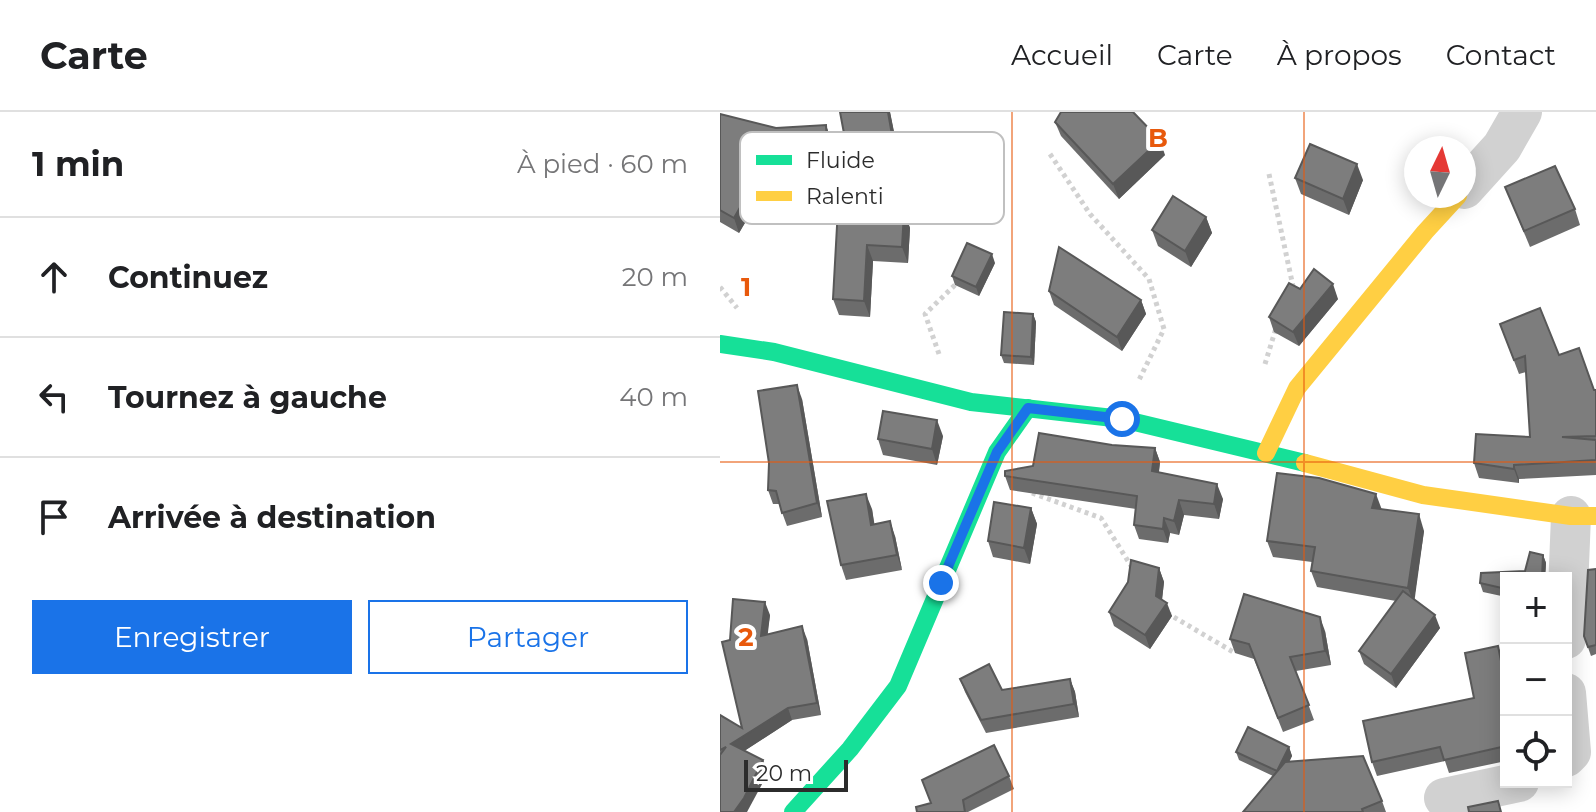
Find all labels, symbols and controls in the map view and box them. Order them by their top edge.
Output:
text: Carte [40,32,148,79]
text: Accueil [1011,38,1113,72]
text: Carte [1157,38,1233,72]
text: À propos [1277,38,1402,72]
text: Contact [1446,38,1556,72]
text: B [1148,122,1168,154]
legend [740,132,1004,224]
north arrow [1404,136,1476,208]
text: 1 min [32,143,124,185]
text: Fluide [806,147,875,174]
text: À pied · 60 m [517,148,688,180]
text: Ralenti [806,183,884,210]
icon: ahead [32,255,76,299]
text: Continuez [108,259,268,296]
text: 20 m [622,261,688,293]
text: 1 [741,271,751,303]
icon: left [32,375,76,419]
text: Tournez à gauche [108,379,387,416]
text: 40 m [619,381,688,413]
route start [1104,401,1140,437]
icon: arrive [32,495,76,539]
text: Arrivée à destination [108,499,436,536]
route end [923,565,959,601]
map controls [1500,572,1572,788]
button: + [1500,572,1572,644]
button: Enregistrer [32,600,352,674]
button: Partager [368,600,688,674]
text: 2 [738,621,754,653]
button: − [1500,644,1572,716]
button: locate [1500,716,1572,788]
scale bar [744,756,848,792]
text: 20 m [756,760,812,787]

